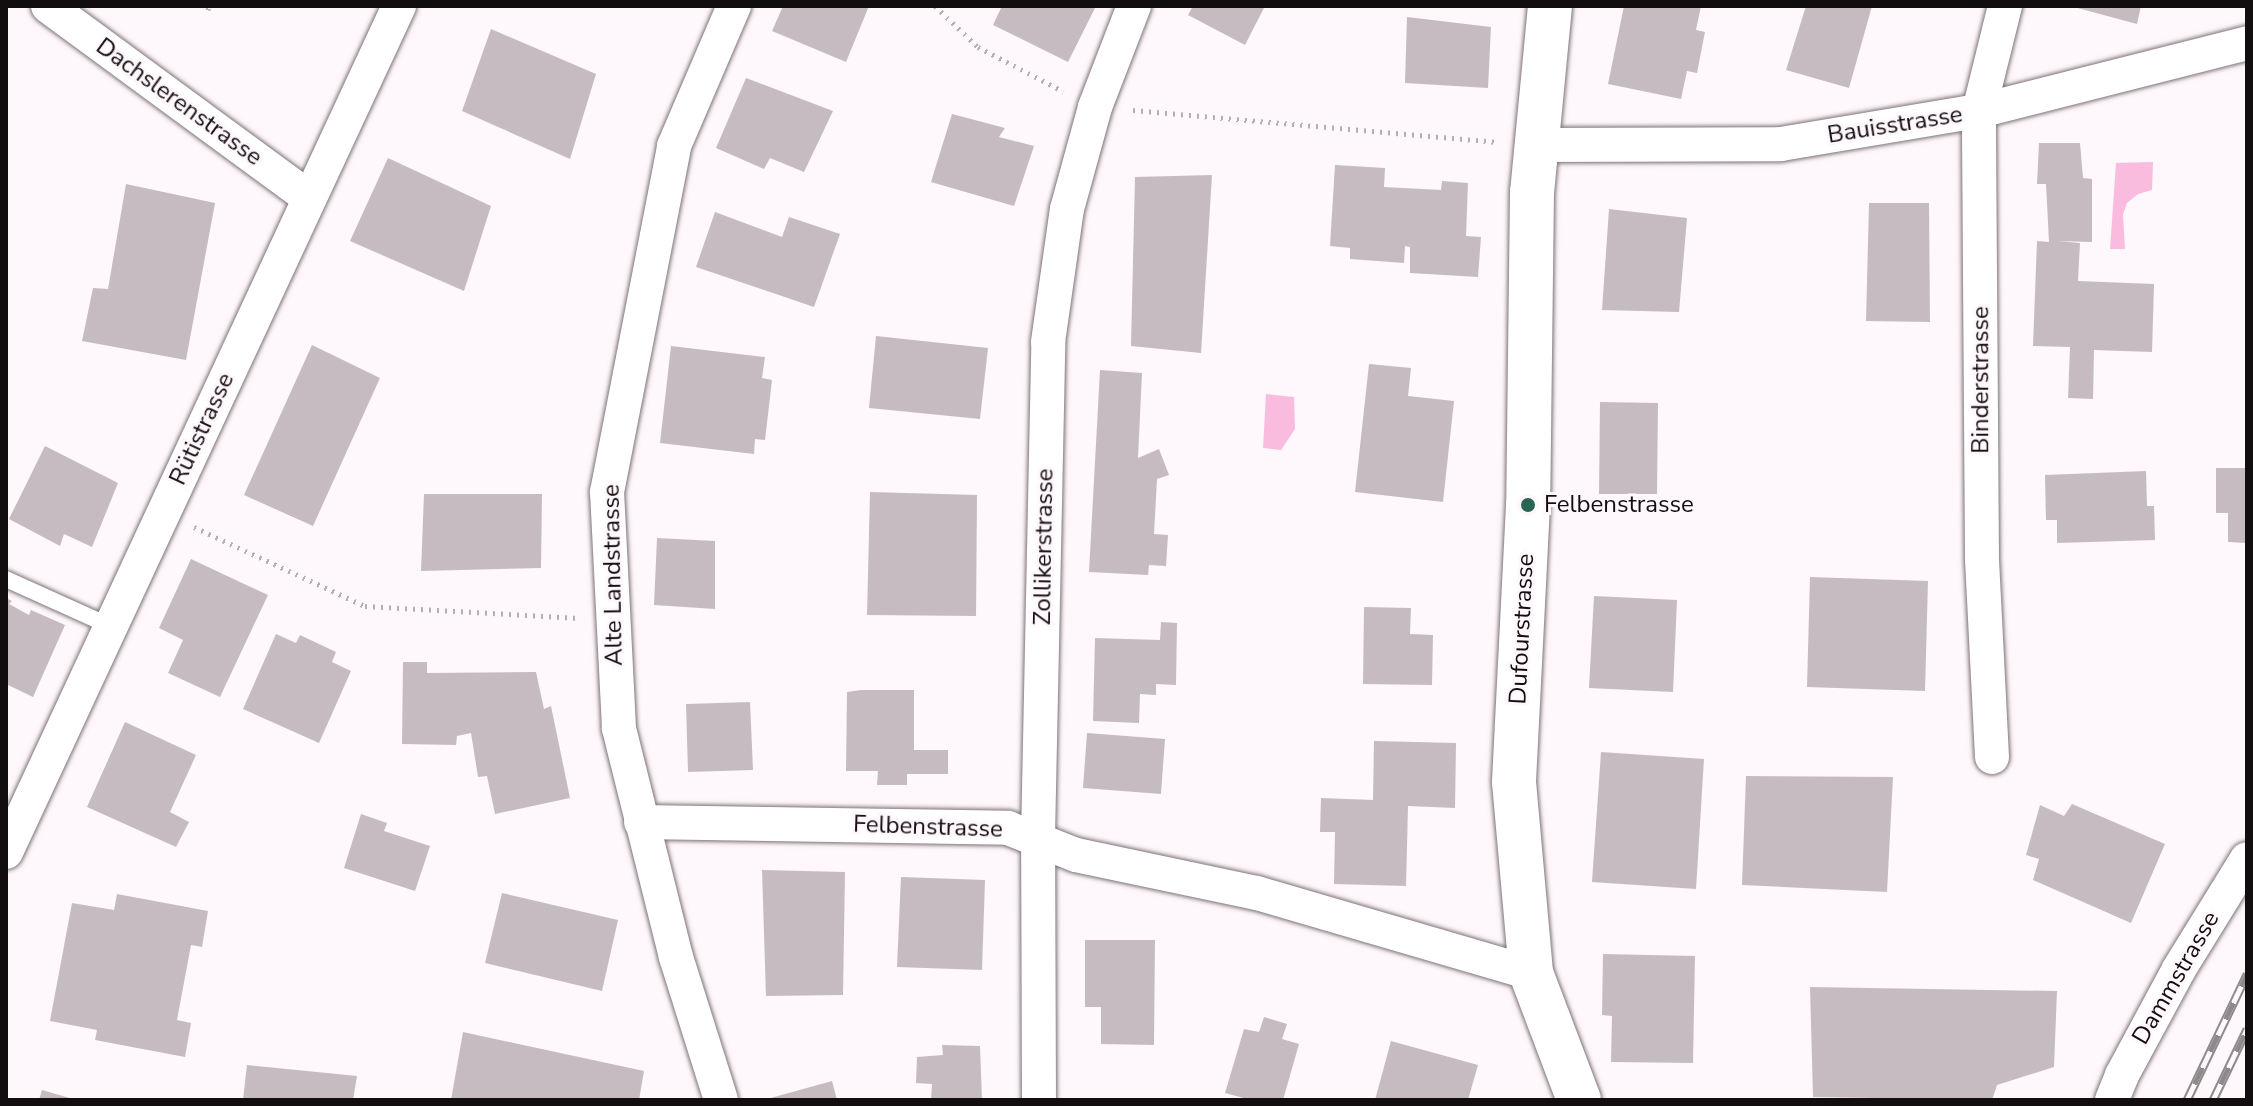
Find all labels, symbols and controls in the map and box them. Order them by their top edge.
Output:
street label: Dachslerenstrasse [90,32,268,172]
street label: Bauisstrasse [1825,100,1965,150]
street label: Binderstrasse [1967,306,1995,454]
street label: Rütistrasse [164,368,240,490]
street label: Zollikerstrasse [1028,468,1060,626]
street label: Alte Landstrasse [597,484,629,666]
place label: Felbenstrasse [1544,491,1694,519]
marker: Felbenstrasse [1519,496,1537,514]
street label: Dufourstrasse [1504,553,1540,705]
street label: Felbenstrasse [853,810,1003,844]
street label: Dammstrasse [2126,907,2226,1049]

